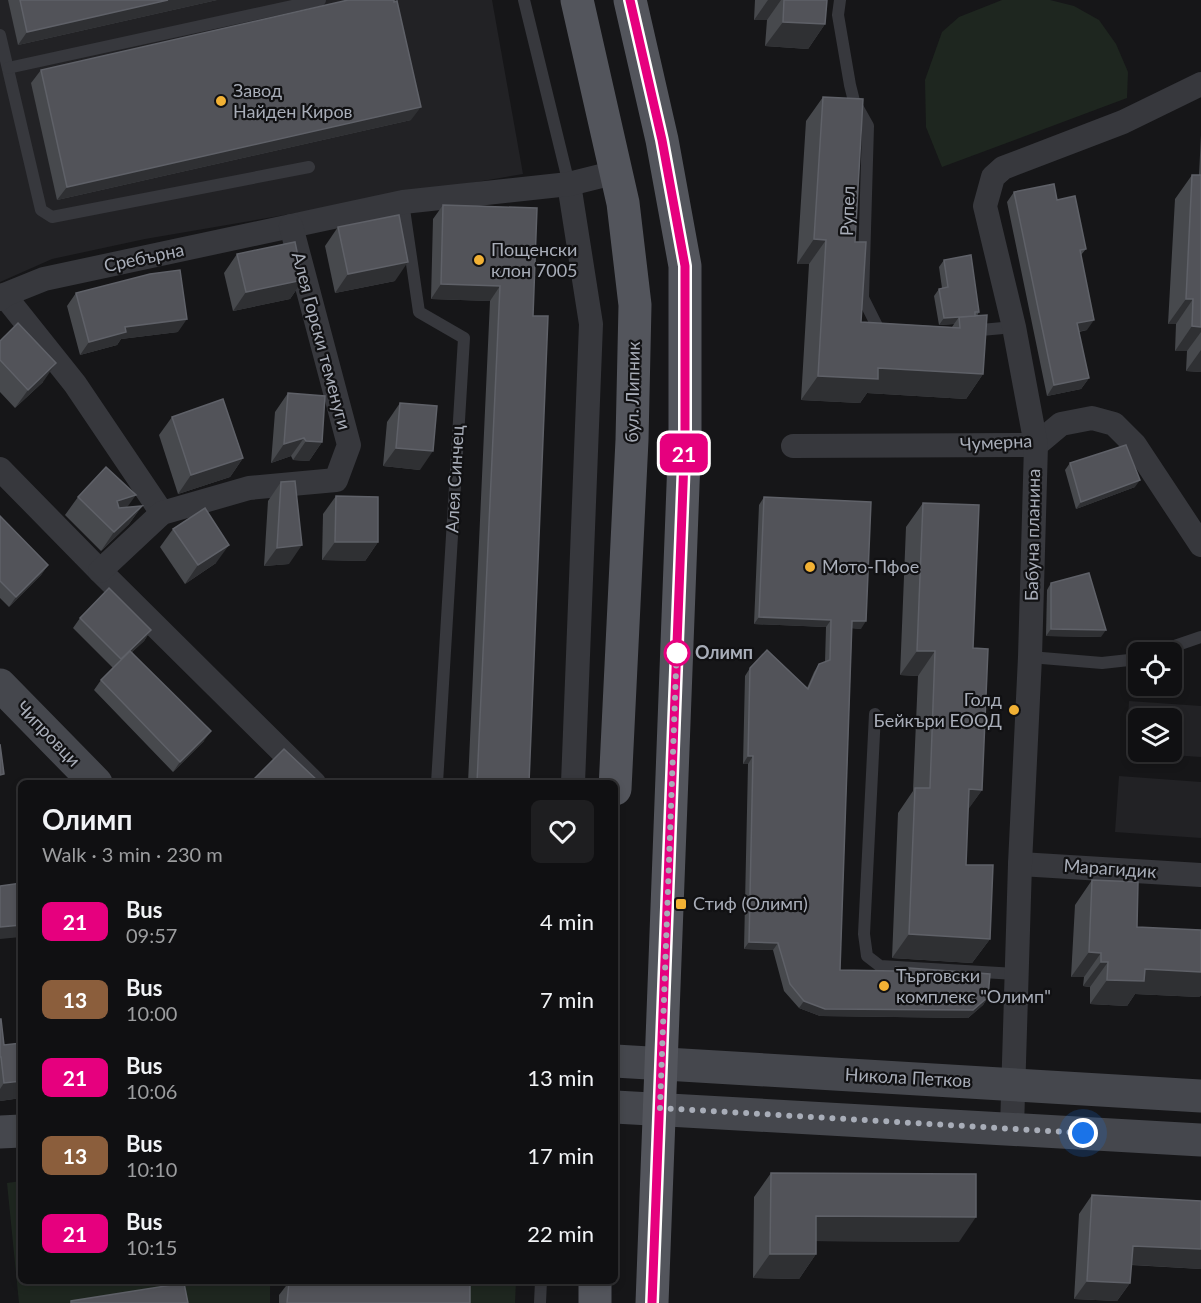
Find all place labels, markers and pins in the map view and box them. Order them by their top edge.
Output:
place label: Завод Найден Киров [233,79,353,122]
marker: Завод Найден Киров [214,94,228,108]
place label: Пощенски клон 7005 [491,238,578,281]
marker: Пощенски клон 7005 [472,253,486,267]
place label: Мото-Пфое [822,555,919,577]
marker: Мото-Пфое [803,560,817,574]
marker: Олимп [664,640,690,666]
place label: Олимп [695,641,753,663]
place label: Голд Бейкъри ЕООД [874,688,1002,731]
marker: Голд Бейкъри ЕООД [1007,703,1021,717]
place label: Стиф (Олимп) [693,892,808,914]
marker: Стиф (Олимп) [674,897,688,911]
place label: Търговски комплекс "Олимп" [896,964,1051,1007]
marker: Търговски комплекс "Олимп" [877,979,891,993]

